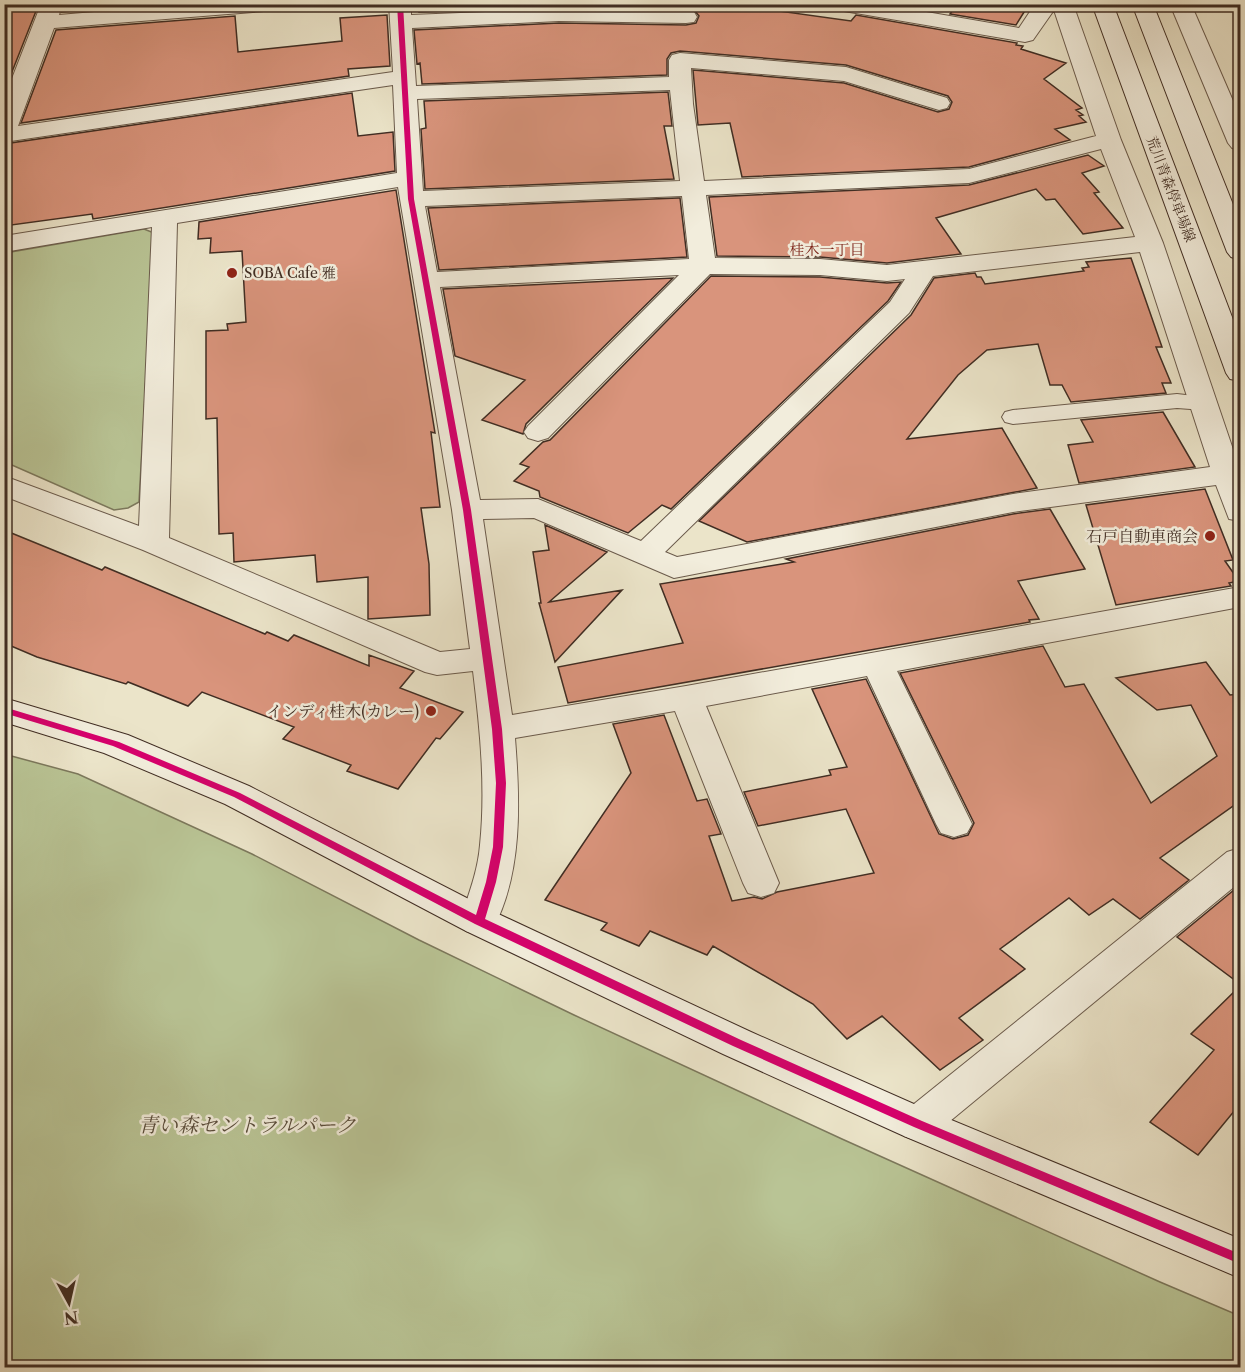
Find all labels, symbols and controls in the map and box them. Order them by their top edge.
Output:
street label: 荒川青森停車場線 [1143,133,1199,245]
district label: 桂木一丁目 [789,240,865,259]
place label: SOBA Cafe 雅 [244,264,336,282]
marker: SOBA Cafe 雅 [225,266,239,280]
place label: 石戸自動車商会 [1086,526,1198,546]
marker: 石戸自動車商会 [1203,529,1217,543]
place label: インディ桂木(カレー) [267,701,419,721]
marker: インディ桂木(カレー) [424,704,438,718]
park label: 青い森セントラルパーク [138,1113,356,1137]
north arrow [39,1273,99,1333]
text: N [63,1307,79,1329]

